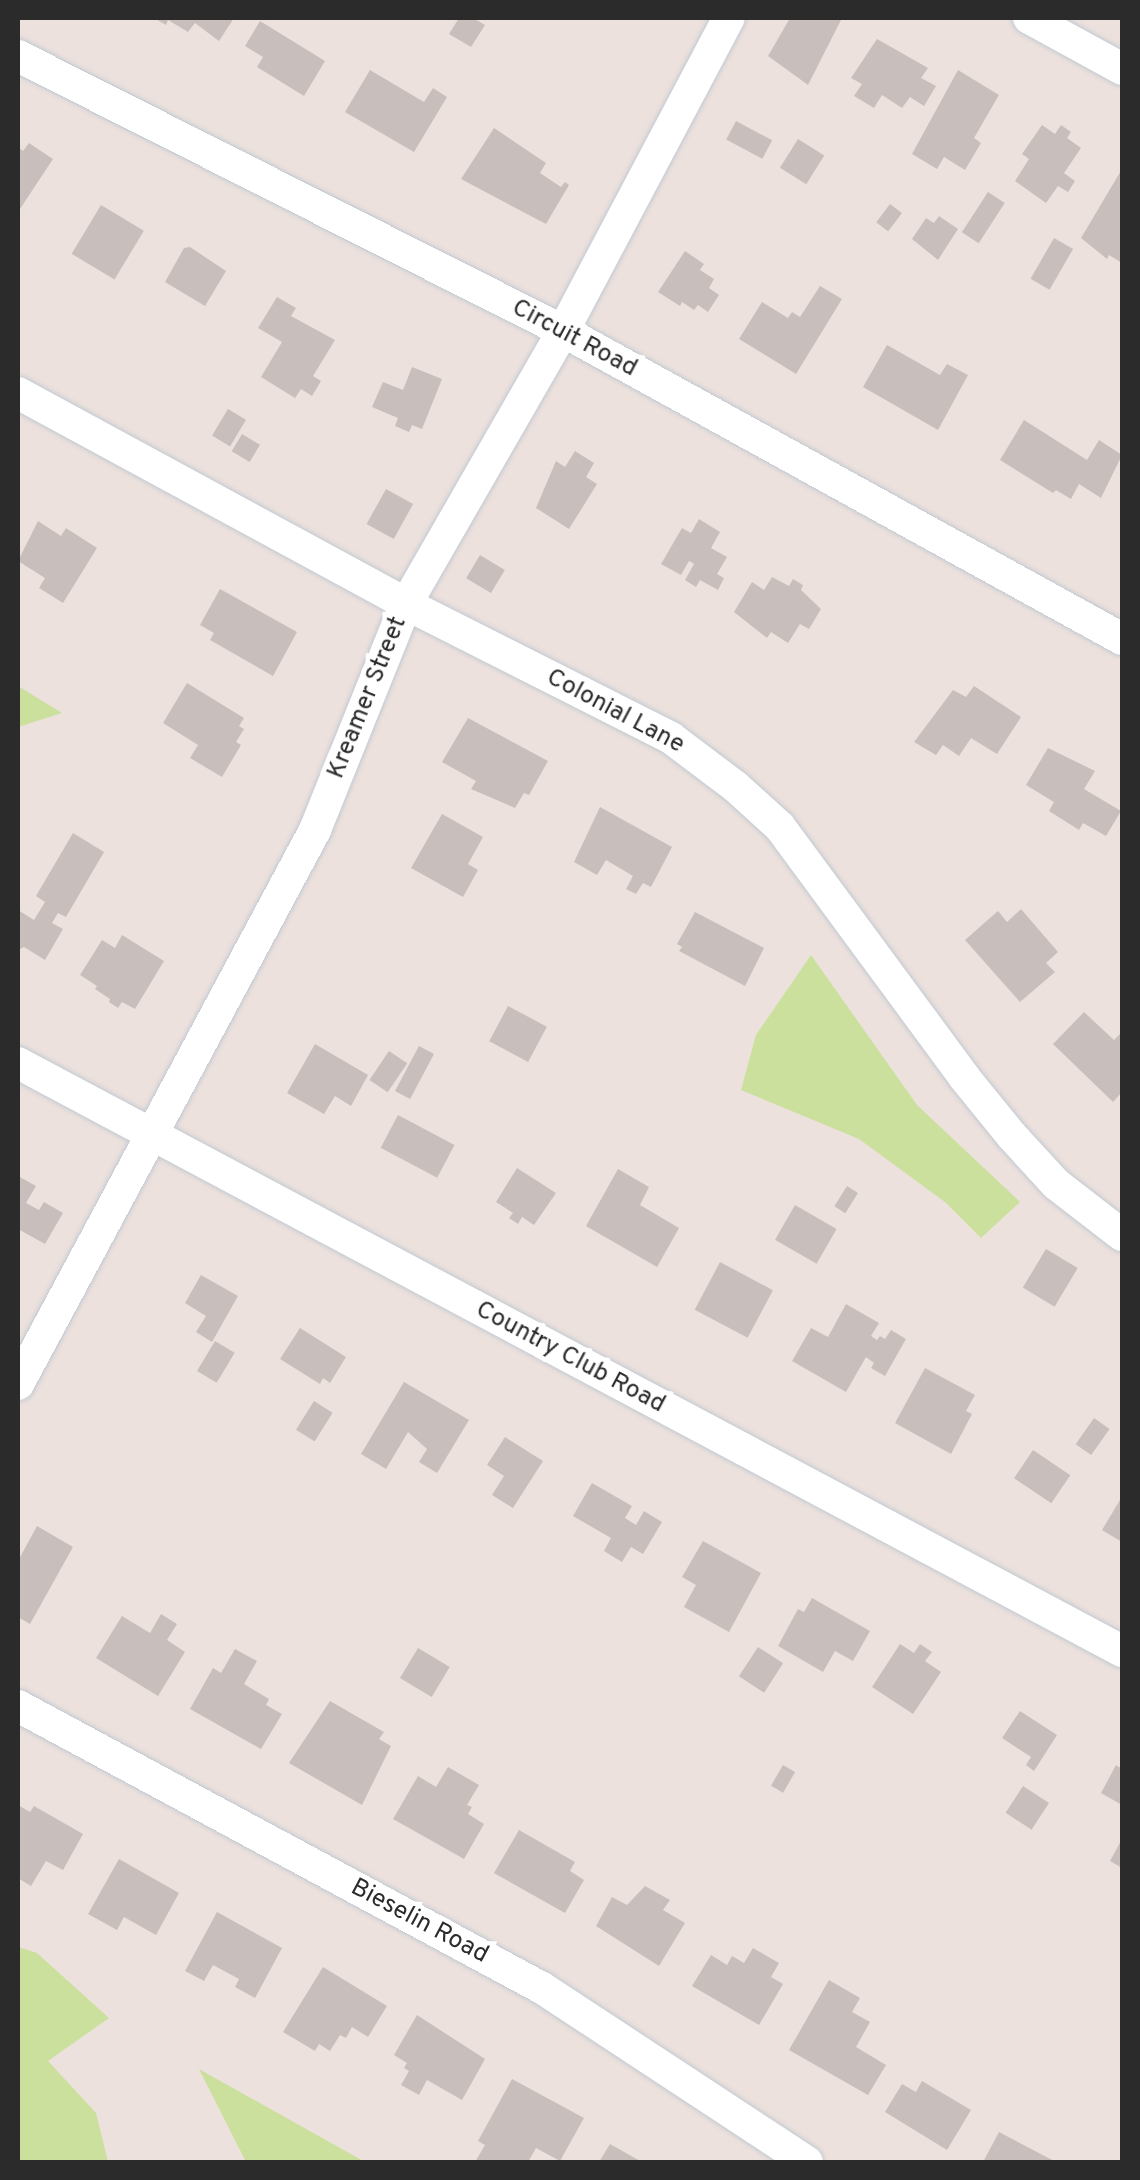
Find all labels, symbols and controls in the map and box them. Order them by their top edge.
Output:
street label: Circuit Road [506,293,642,385]
street label: Kreamer Street [322,613,414,783]
street label: Colonial Lane [541,663,689,761]
street label: Country Club Road [470,1295,670,1421]
street label: Bieselin Road [345,1873,493,1971]

